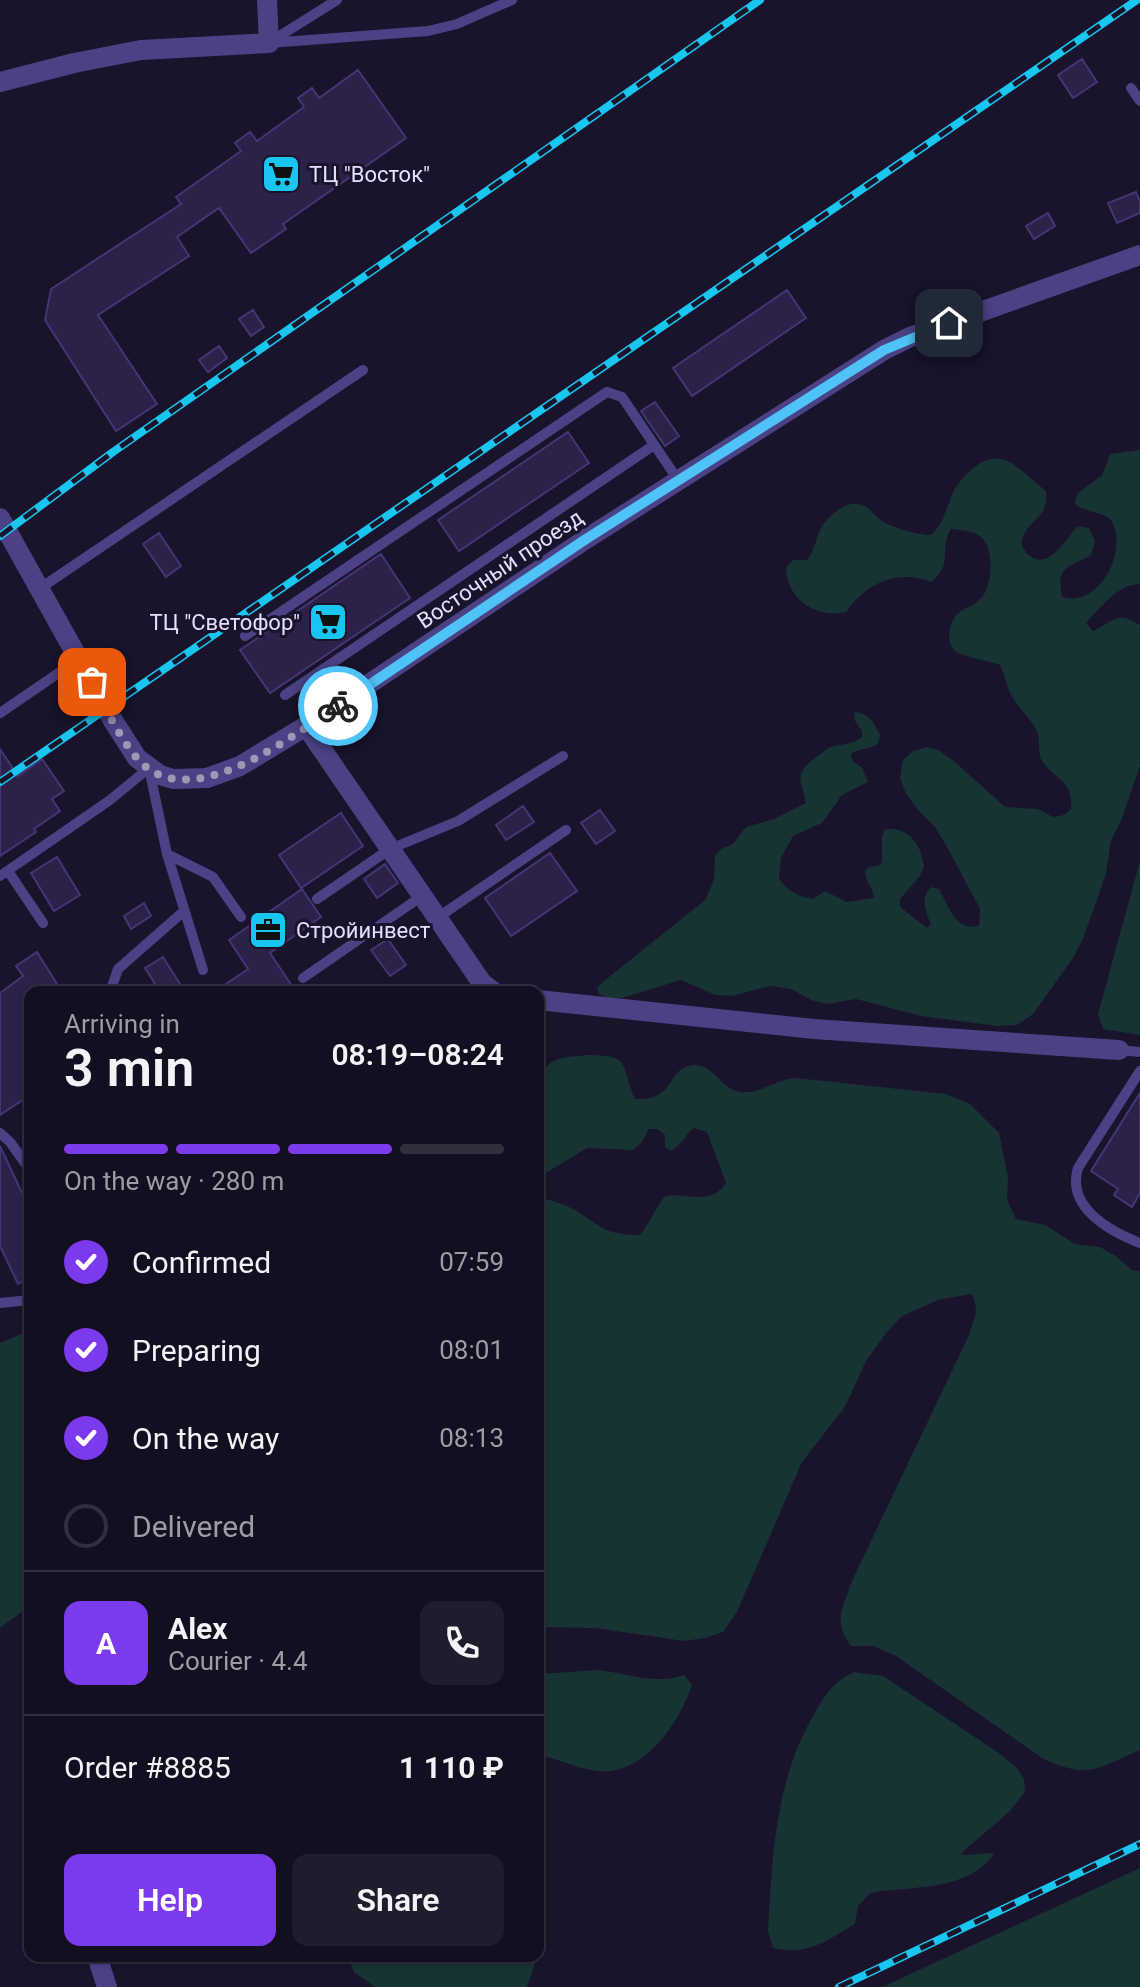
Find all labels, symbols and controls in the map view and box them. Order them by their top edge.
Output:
supermarket icon: ТЦ "Восток" [260,153,302,195]
place label: ТЦ "Восток" [309,162,430,187]
pin [915,289,983,357]
icon: home [927,301,971,345]
street label: Восточный проезд [413,504,587,634]
supermarket icon: ТЦ "Светофор" [307,601,349,643]
place label: ТЦ "Светофор" [150,610,300,635]
pin [58,648,126,716]
icon: bag [70,660,114,704]
courier [298,666,378,746]
icon: bike [316,684,360,728]
office icon: Стройинвест [247,909,289,951]
place label: Стройинвест [296,918,431,943]
text: Arriving in [64,1009,180,1039]
text: 08:19–08:24 [331,1037,504,1072]
text: 3 min [64,1038,194,1099]
text: On the way · 280 m [64,1166,284,1196]
icon: check [64,1240,108,1284]
text: Confirmed [132,1245,271,1280]
text: 07:59 [439,1247,504,1277]
icon: check [64,1328,108,1372]
text: Preparing [132,1333,261,1368]
text: 08:01 [439,1335,504,1365]
icon: check [64,1416,108,1460]
text: On the way [132,1421,279,1456]
text: 08:13 [439,1423,504,1453]
text: Delivered [132,1509,255,1544]
button: phone [420,1601,504,1685]
text: Alex [168,1611,228,1646]
text: A [96,1626,116,1661]
text: Courier · 4.4 [168,1646,308,1676]
text: Order #8885 [64,1750,231,1785]
text: 1 110 ₽ [399,1750,504,1785]
button: Help [64,1854,276,1946]
button: Share [292,1854,504,1946]

